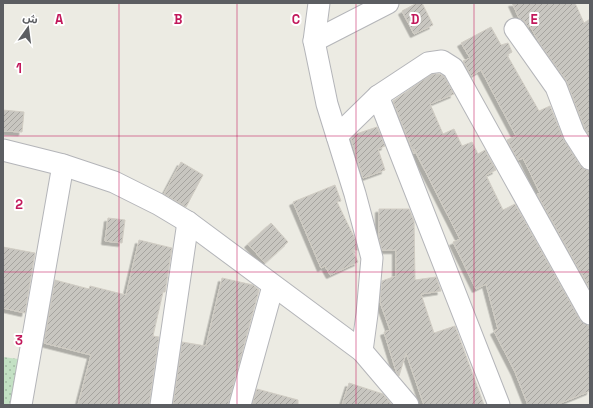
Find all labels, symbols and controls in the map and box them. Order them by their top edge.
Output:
north arrow [8,8,48,48]
text: ش [21,10,39,27]
text: A [55,11,64,28]
text: B [174,11,183,28]
text: C [292,11,300,28]
text: D [411,11,420,28]
text: E [530,11,538,28]
text: 1 [16,60,22,77]
text: 2 [15,196,23,213]
text: 3 [15,332,23,349]

